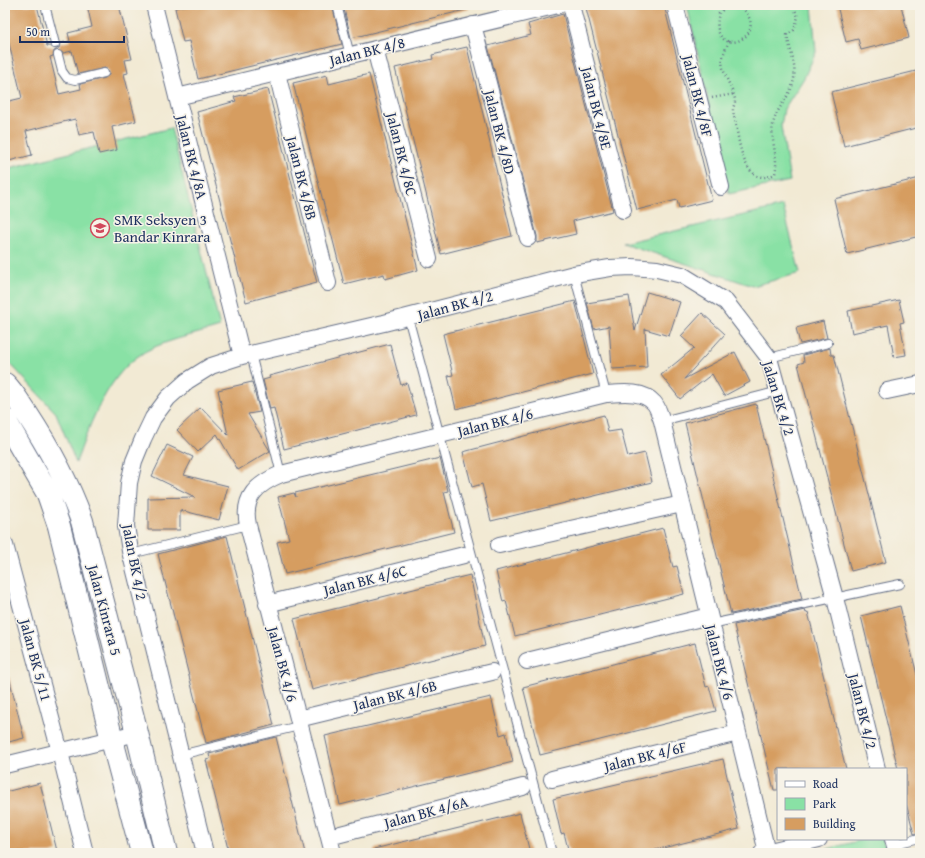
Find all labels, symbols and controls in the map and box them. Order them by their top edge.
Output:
scale bar [20,18,124,44]
text: 50 m [26,23,50,40]
street label: Jalan BK 4/8 [325,31,407,71]
street label: Jalan BK 4/8F [677,51,718,139]
street label: Jalan BK 4/8E [576,62,618,152]
street label: Jalan BK 4/8D [479,86,521,176]
street label: Jalan BK 4/8C [381,108,422,198]
street label: Jalan BK 4/8A [171,111,213,201]
street label: Jalan BK 4/8B [281,132,323,222]
place label: SMK Seksyen 3 Bandar Kinrara [114,209,210,247]
school or university icon: SMK Seksyen 3 Bandar Kinrara [89,217,111,239]
street label: Jalan BK 4/2 [413,285,495,326]
street label: Jalan BK 4/2 [757,356,800,438]
street label: Jalan BK 4/6 [453,402,535,442]
street label: Jalan BK 4/2 [117,520,153,602]
street label: Jalan Kinrara 5 [82,560,127,658]
street label: Jalan BK 4/6C [319,560,409,601]
street label: Jalan BK 5/11 [14,615,57,703]
street label: Jalan BK 4/6 [700,620,740,702]
street label: Jalan BK 4/6 [262,622,303,704]
street label: Jalan BK 4/2 [843,669,883,751]
street label: Jalan BK 4/6B [349,674,439,716]
street label: Jalan BK 4/6F [600,736,688,777]
legend [777,768,907,840]
text: Road [813,775,839,792]
street label: Jalan BK 4/6A [380,791,470,834]
text: Park [813,795,837,812]
text: Building [813,815,856,832]

